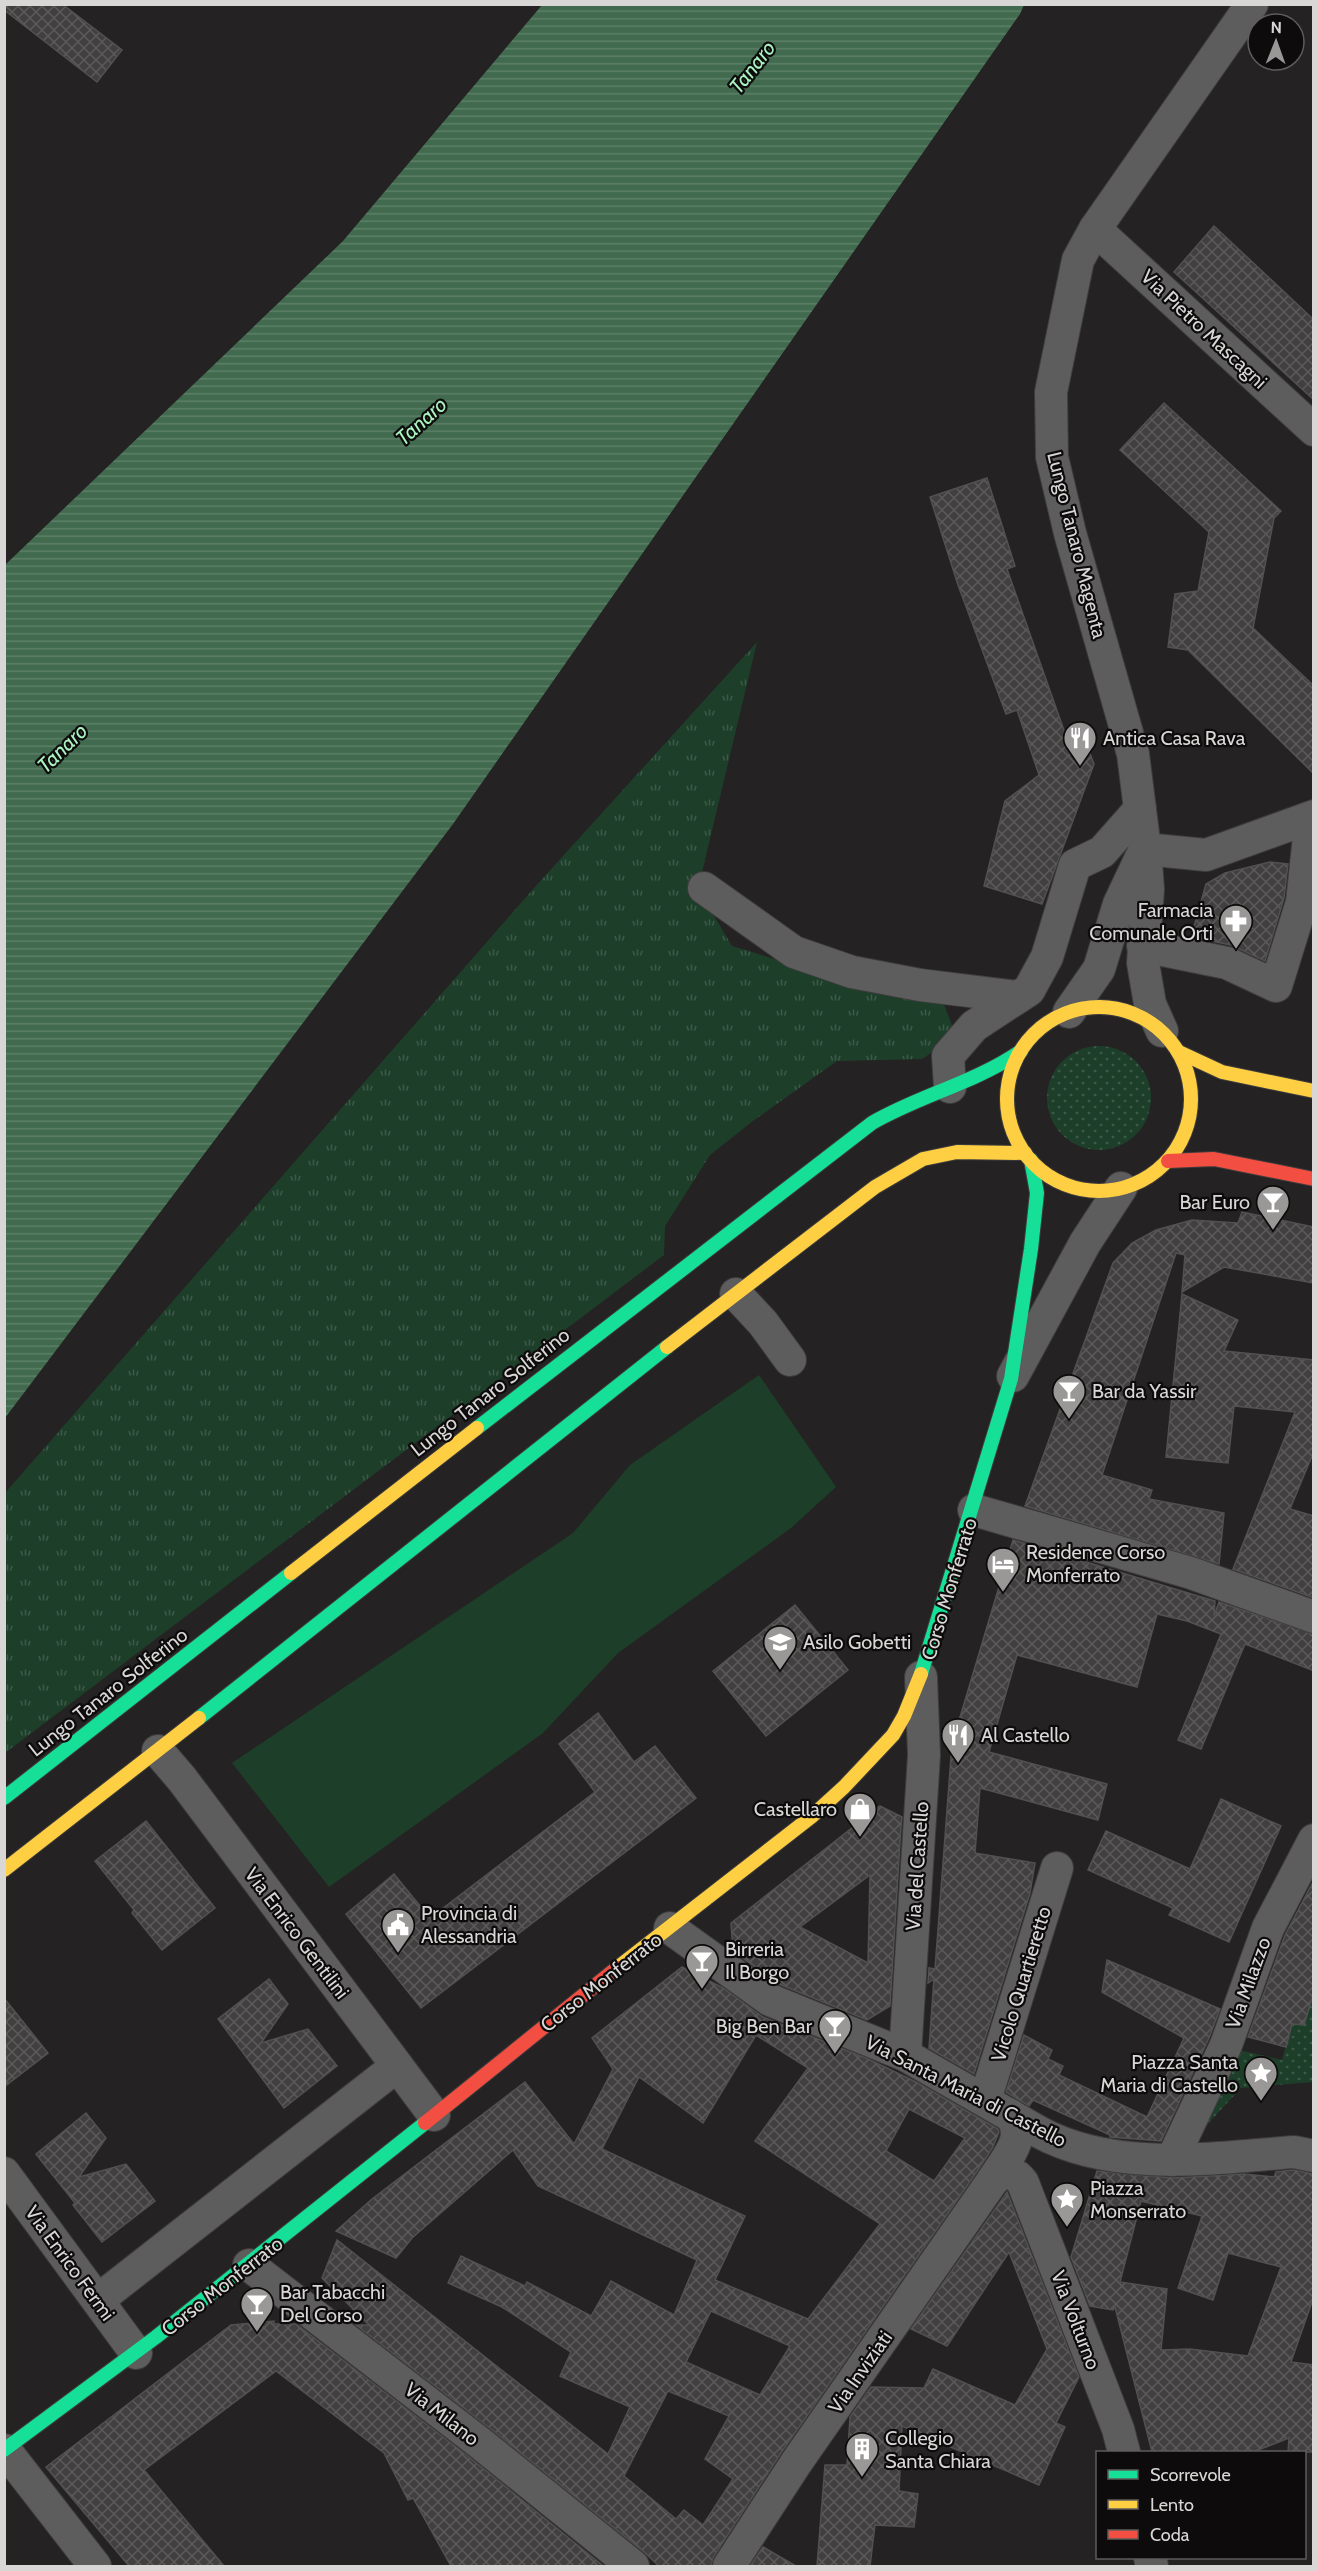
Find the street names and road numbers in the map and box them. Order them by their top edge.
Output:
street label: Via Pietro Mascagni [1136,264,1272,394]
street label: Lungo Tanaro Magenta [1042,449,1112,641]
street label: Lungo Tanaro Solferino [406,1322,574,1462]
street label: Corso Monferrato [916,1515,982,1663]
street label: Lungo Tanaro Solferino [24,1622,192,1762]
street label: Via del Castello [901,1801,933,1931]
street label: Via Enrico Gentilini [240,1862,354,2004]
street label: Vicolo Quartieretto [986,1904,1056,2064]
street label: Corso Monferrato [536,1927,666,2037]
street label: Via Milazzo [1220,1934,1276,2032]
street label: Via Santa Maria di Castello [862,2030,1070,2152]
street label: Via Enrico Fermi [20,2201,120,2325]
street label: Corso Monferrato [157,2231,287,2341]
street label: Via Volturno [1046,2267,1106,2373]
street label: Via Inviziati [823,2326,897,2418]
street label: Via Milano [400,2377,484,2451]

